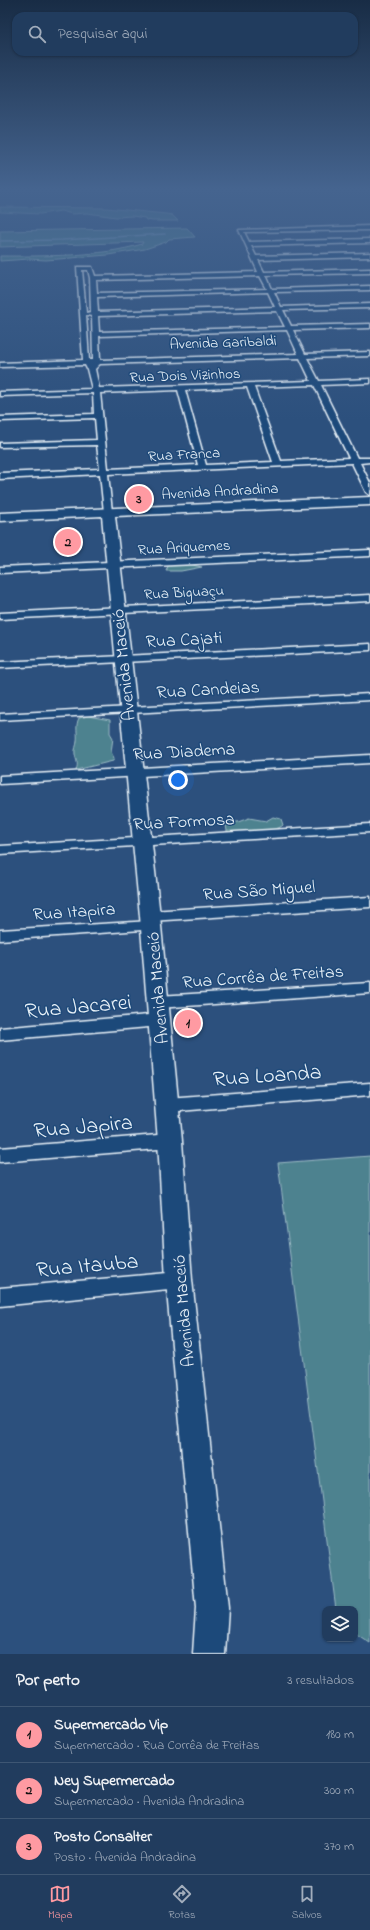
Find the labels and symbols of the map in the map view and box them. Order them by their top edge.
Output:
street label: Avenida Garibaldi [169,330,277,356]
street label: Rua Dois Vizinhos [129,363,241,389]
street label: Rua Franca [147,442,221,468]
street label: Avenida Andradina [161,478,279,506]
pin: 3 [126,484,152,514]
pin: 2 [55,527,81,557]
street label: Rua Ariquemes [137,535,231,561]
street label: Rua Biguaçu [144,580,225,607]
street label: Avenida Maceió [106,608,144,722]
street label: Rua Cajati [145,626,223,656]
street label: Rua Candeias [156,675,260,707]
street label: Rua Diadema [132,737,236,769]
your location [168,770,188,790]
street label: Rua Formosa [133,807,236,839]
street label: Rua São Miguel [202,875,316,910]
street label: Rua Itapira [32,897,116,929]
street label: Avenida Maceió [141,931,177,1045]
street label: Rua Corrêa de Freitas [182,959,345,997]
street label: Rua Jacarei [24,987,133,1029]
pin: 1 [175,1008,201,1038]
street label: Rua Loanda [212,1057,323,1097]
street label: Rua Japira [32,1108,134,1148]
street label: Rua Itauba [35,1247,140,1287]
street label: Avenida Maceió [167,1254,203,1368]

